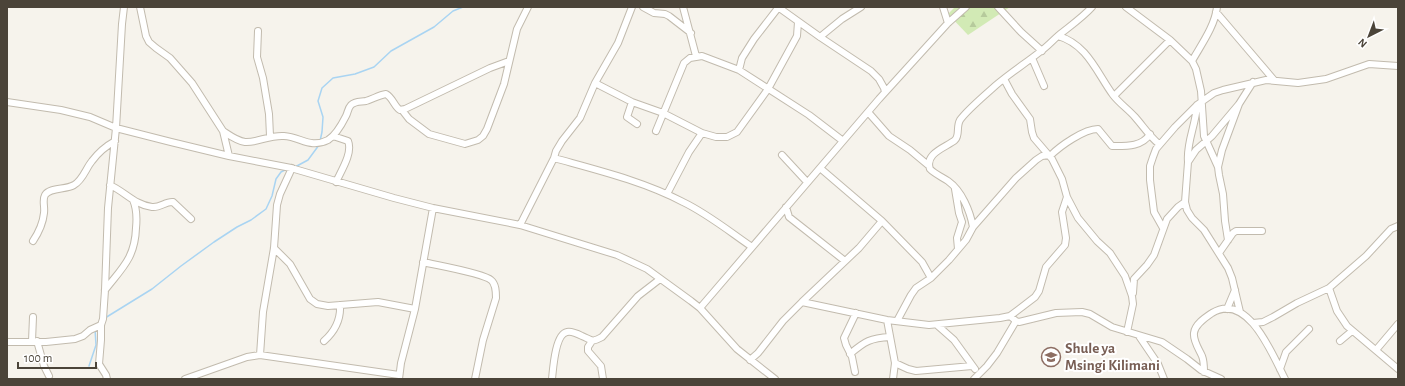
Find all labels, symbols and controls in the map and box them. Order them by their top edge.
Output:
north arrow [1349,16,1389,56]
text: N [1356,36,1369,50]
place label: Shule ya Msingi Kilimani [1065,341,1160,373]
scale bar [18,344,96,370]
school or university icon: Shule ya Msingi Kilimani [1040,346,1062,368]
text: 100 m [24,352,52,364]

